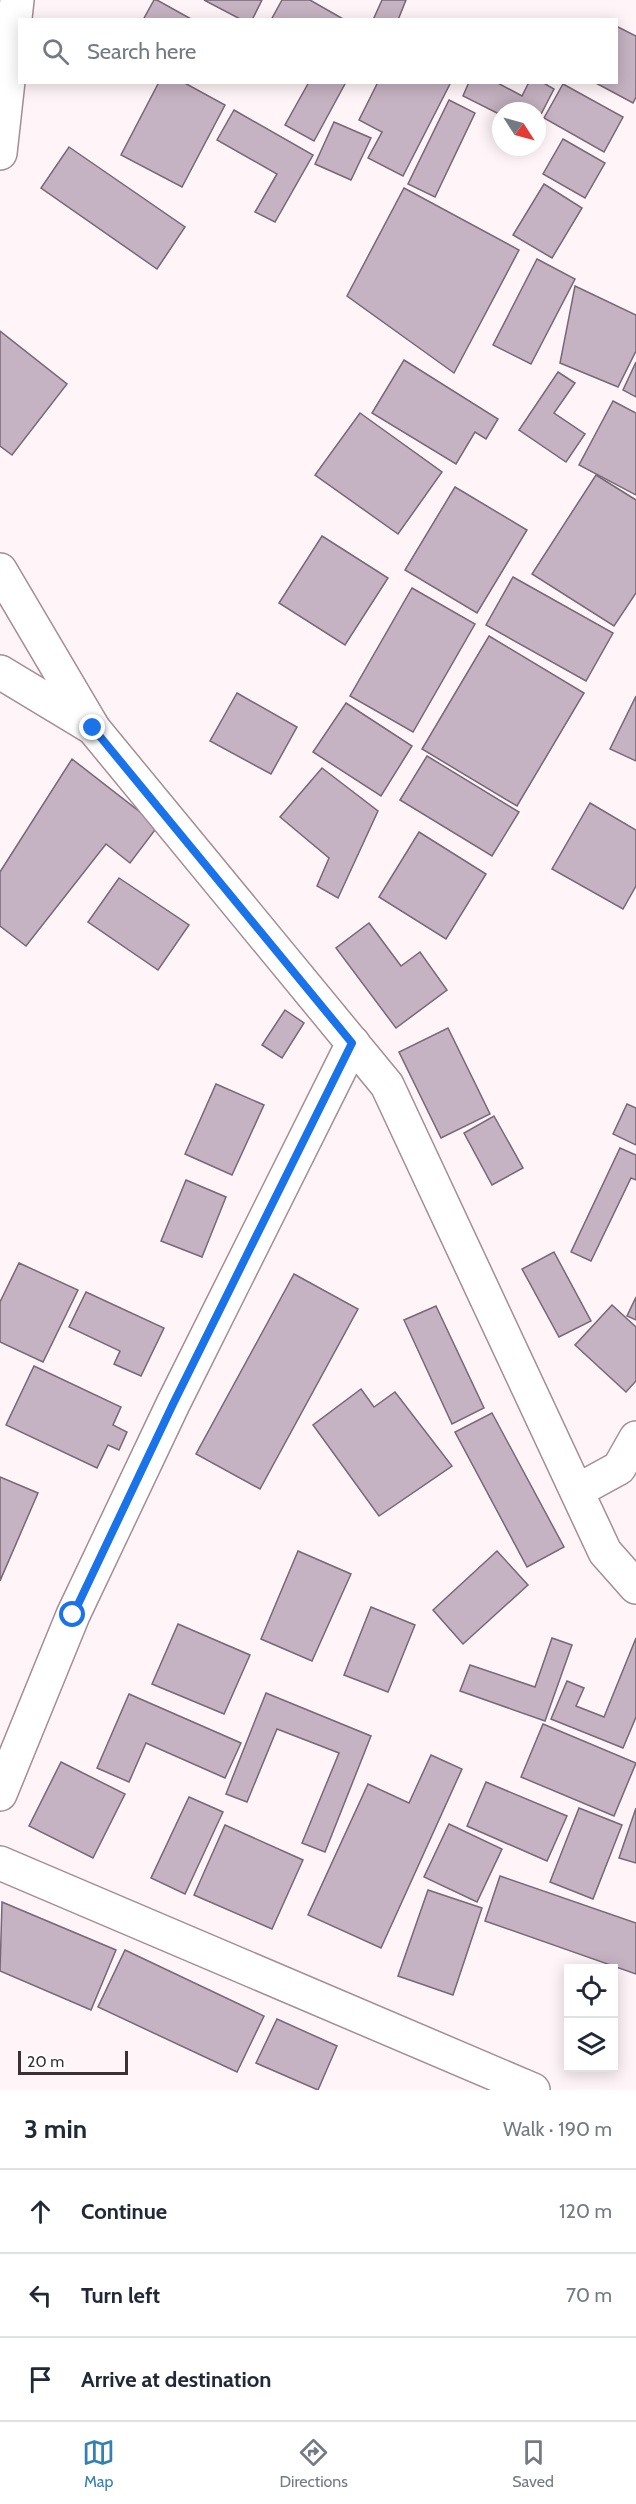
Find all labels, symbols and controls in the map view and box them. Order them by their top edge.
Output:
search box [18,18,618,84]
icon: search [39,35,72,68]
text: Search here [87,38,196,65]
north arrow [492,102,546,156]
route end [79,714,105,740]
route start [59,1601,85,1627]
map controls [564,1964,618,2072]
button: locate [564,1964,618,2018]
button: layers [564,2018,618,2072]
scale bar [18,2048,128,2076]
text: 20 m [27,2052,64,2071]
text: 3 min [24,2113,87,2145]
text: Walk · 190 m [503,2117,612,2141]
icon: ahead [24,2195,57,2228]
text: Continue [81,2198,167,2225]
text: 120 m [559,2199,612,2223]
icon: left [24,2279,57,2312]
text: Turn left [81,2282,160,2309]
text: 70 m [566,2283,612,2307]
icon: arrive [24,2363,57,2396]
text: Arrive at destination [81,2366,271,2393]
tab: Map [82,2436,115,2491]
tab: Directions [280,2436,348,2491]
tab: Saved [512,2436,554,2491]

